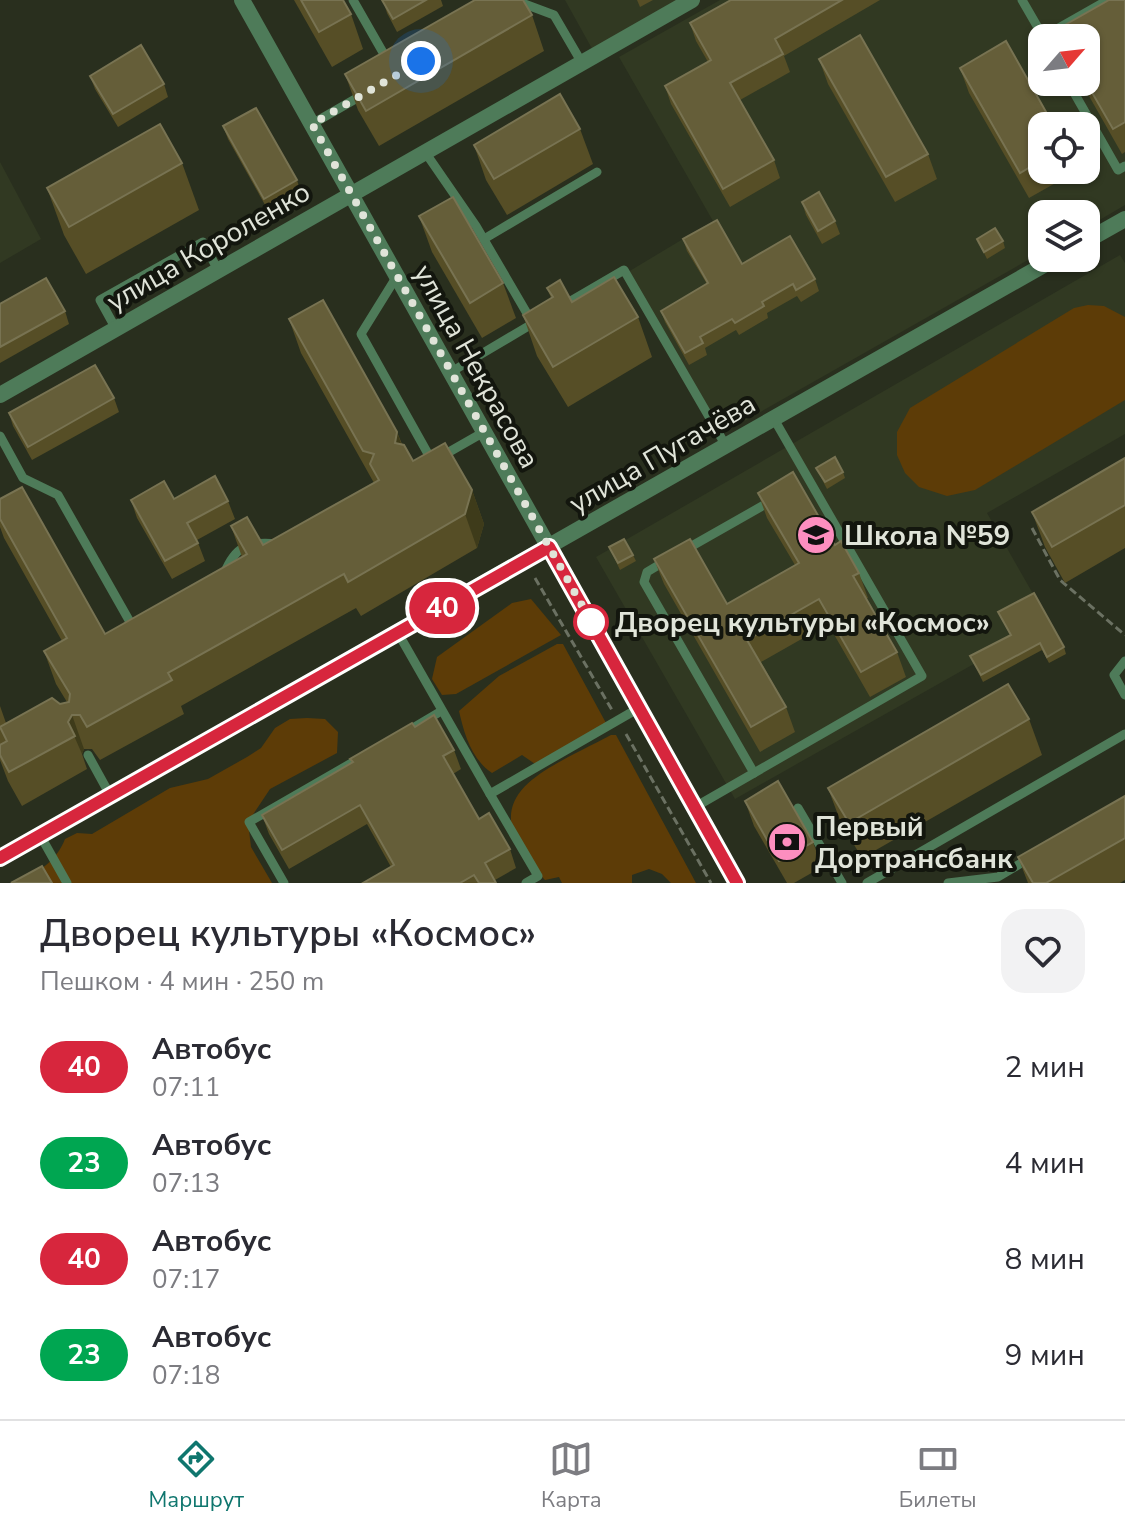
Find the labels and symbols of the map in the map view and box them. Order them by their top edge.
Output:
north arrow [1028,24,1100,96]
your location [401,41,441,81]
street label: улица Короленко [100,173,317,321]
street label: улица Некрасова [404,258,548,475]
street label: улица Пугачёва [562,385,763,523]
school or university icon: Школа №59 [795,514,837,556]
place label: Школа №59 [844,517,1010,555]
line badge: 40 [406,582,478,634]
place label: Дворец культуры «Космос» [615,604,990,642]
marker: Дворец культуры «Космос» [574,605,608,639]
place label: Первый Дортрансбанк [815,808,1013,878]
bank icon: Первый Дортрансбанк [766,821,808,863]

